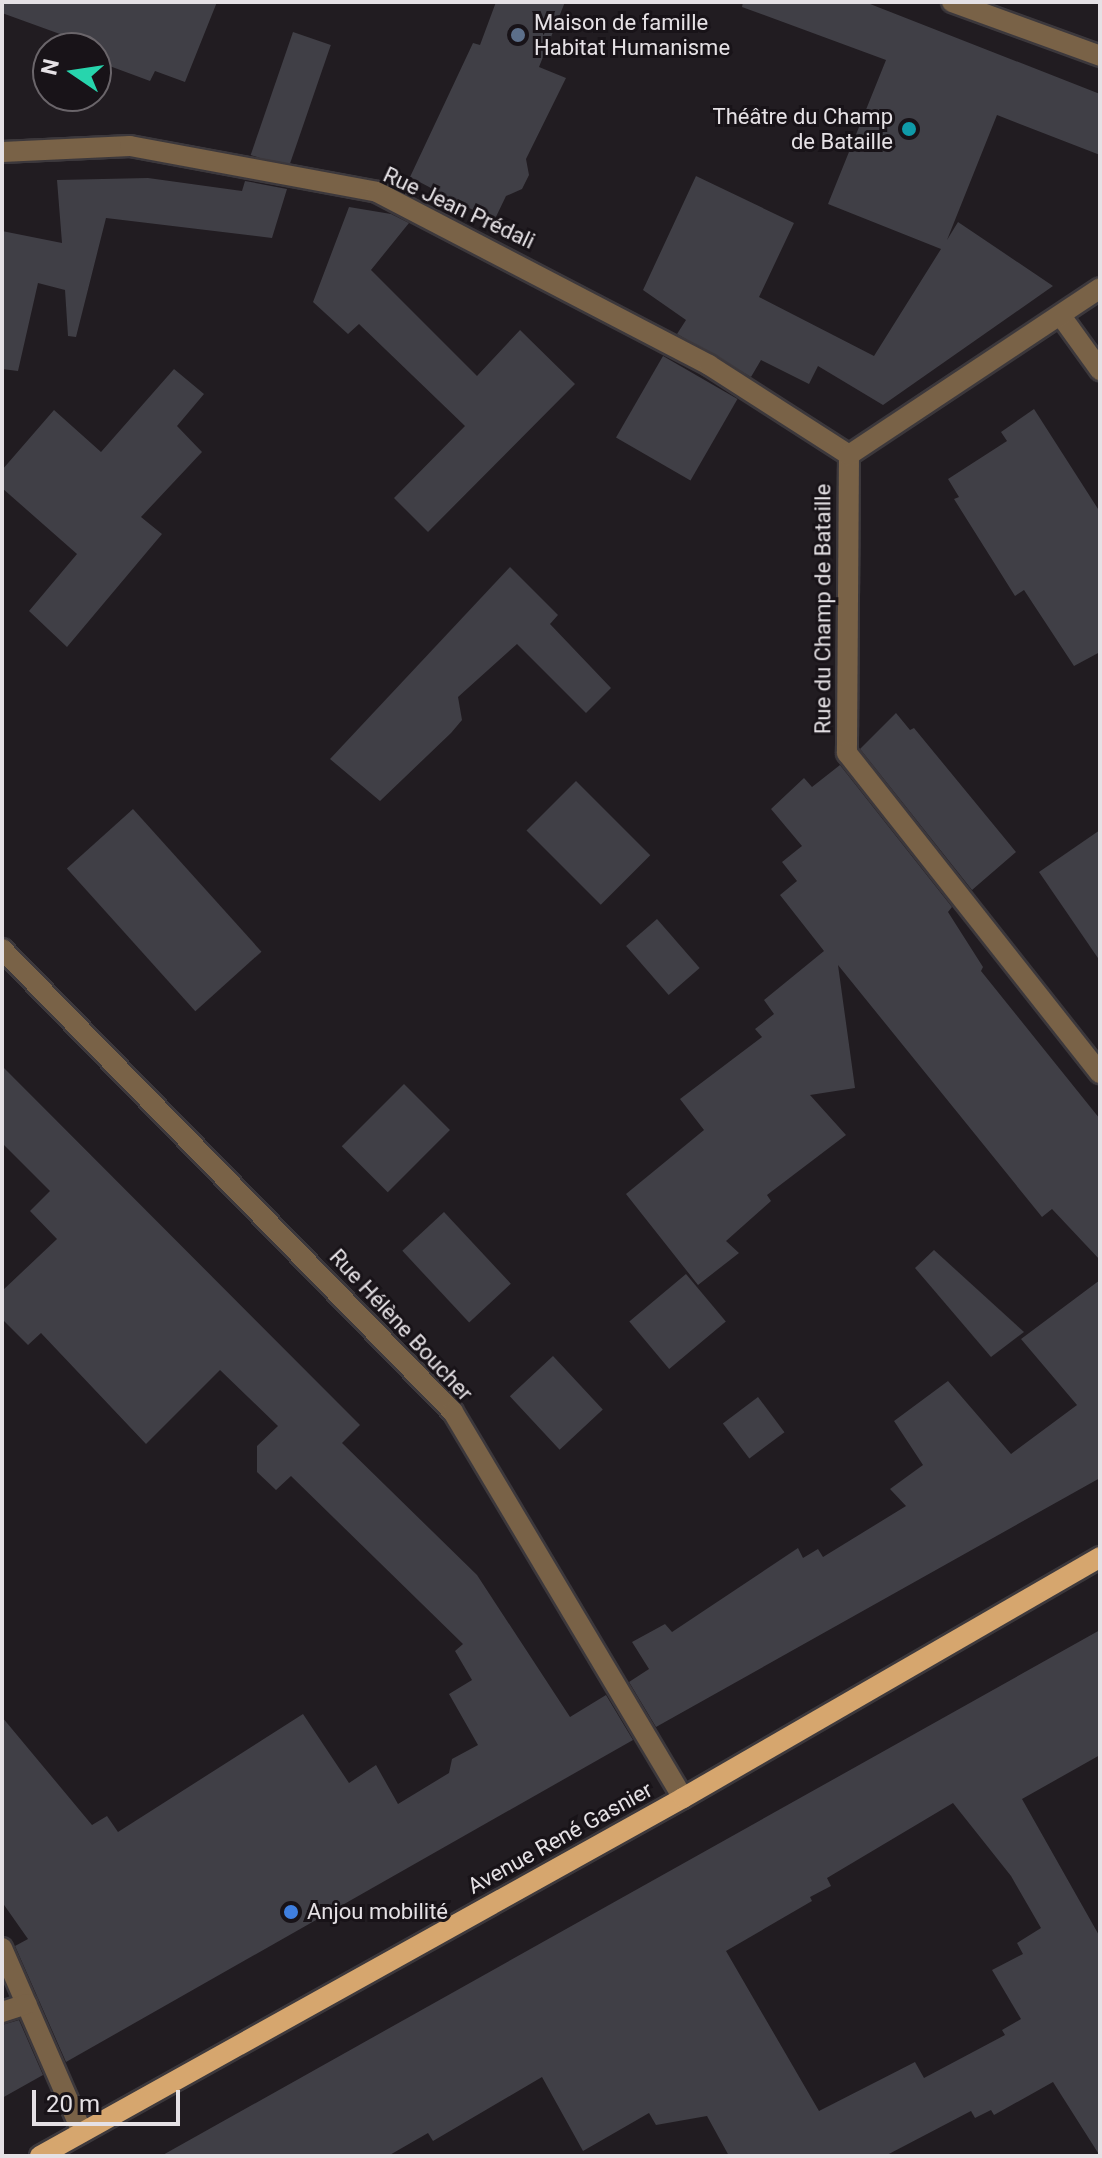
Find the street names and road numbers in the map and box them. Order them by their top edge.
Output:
street label: Rue Jean Prédali [379,161,539,255]
street label: Rue du Champ de Bataille [810,484,836,734]
street label: Rue Hélène Boucher [324,1244,478,1406]
street label: Avenue René Gasnier [463,1776,657,1900]

